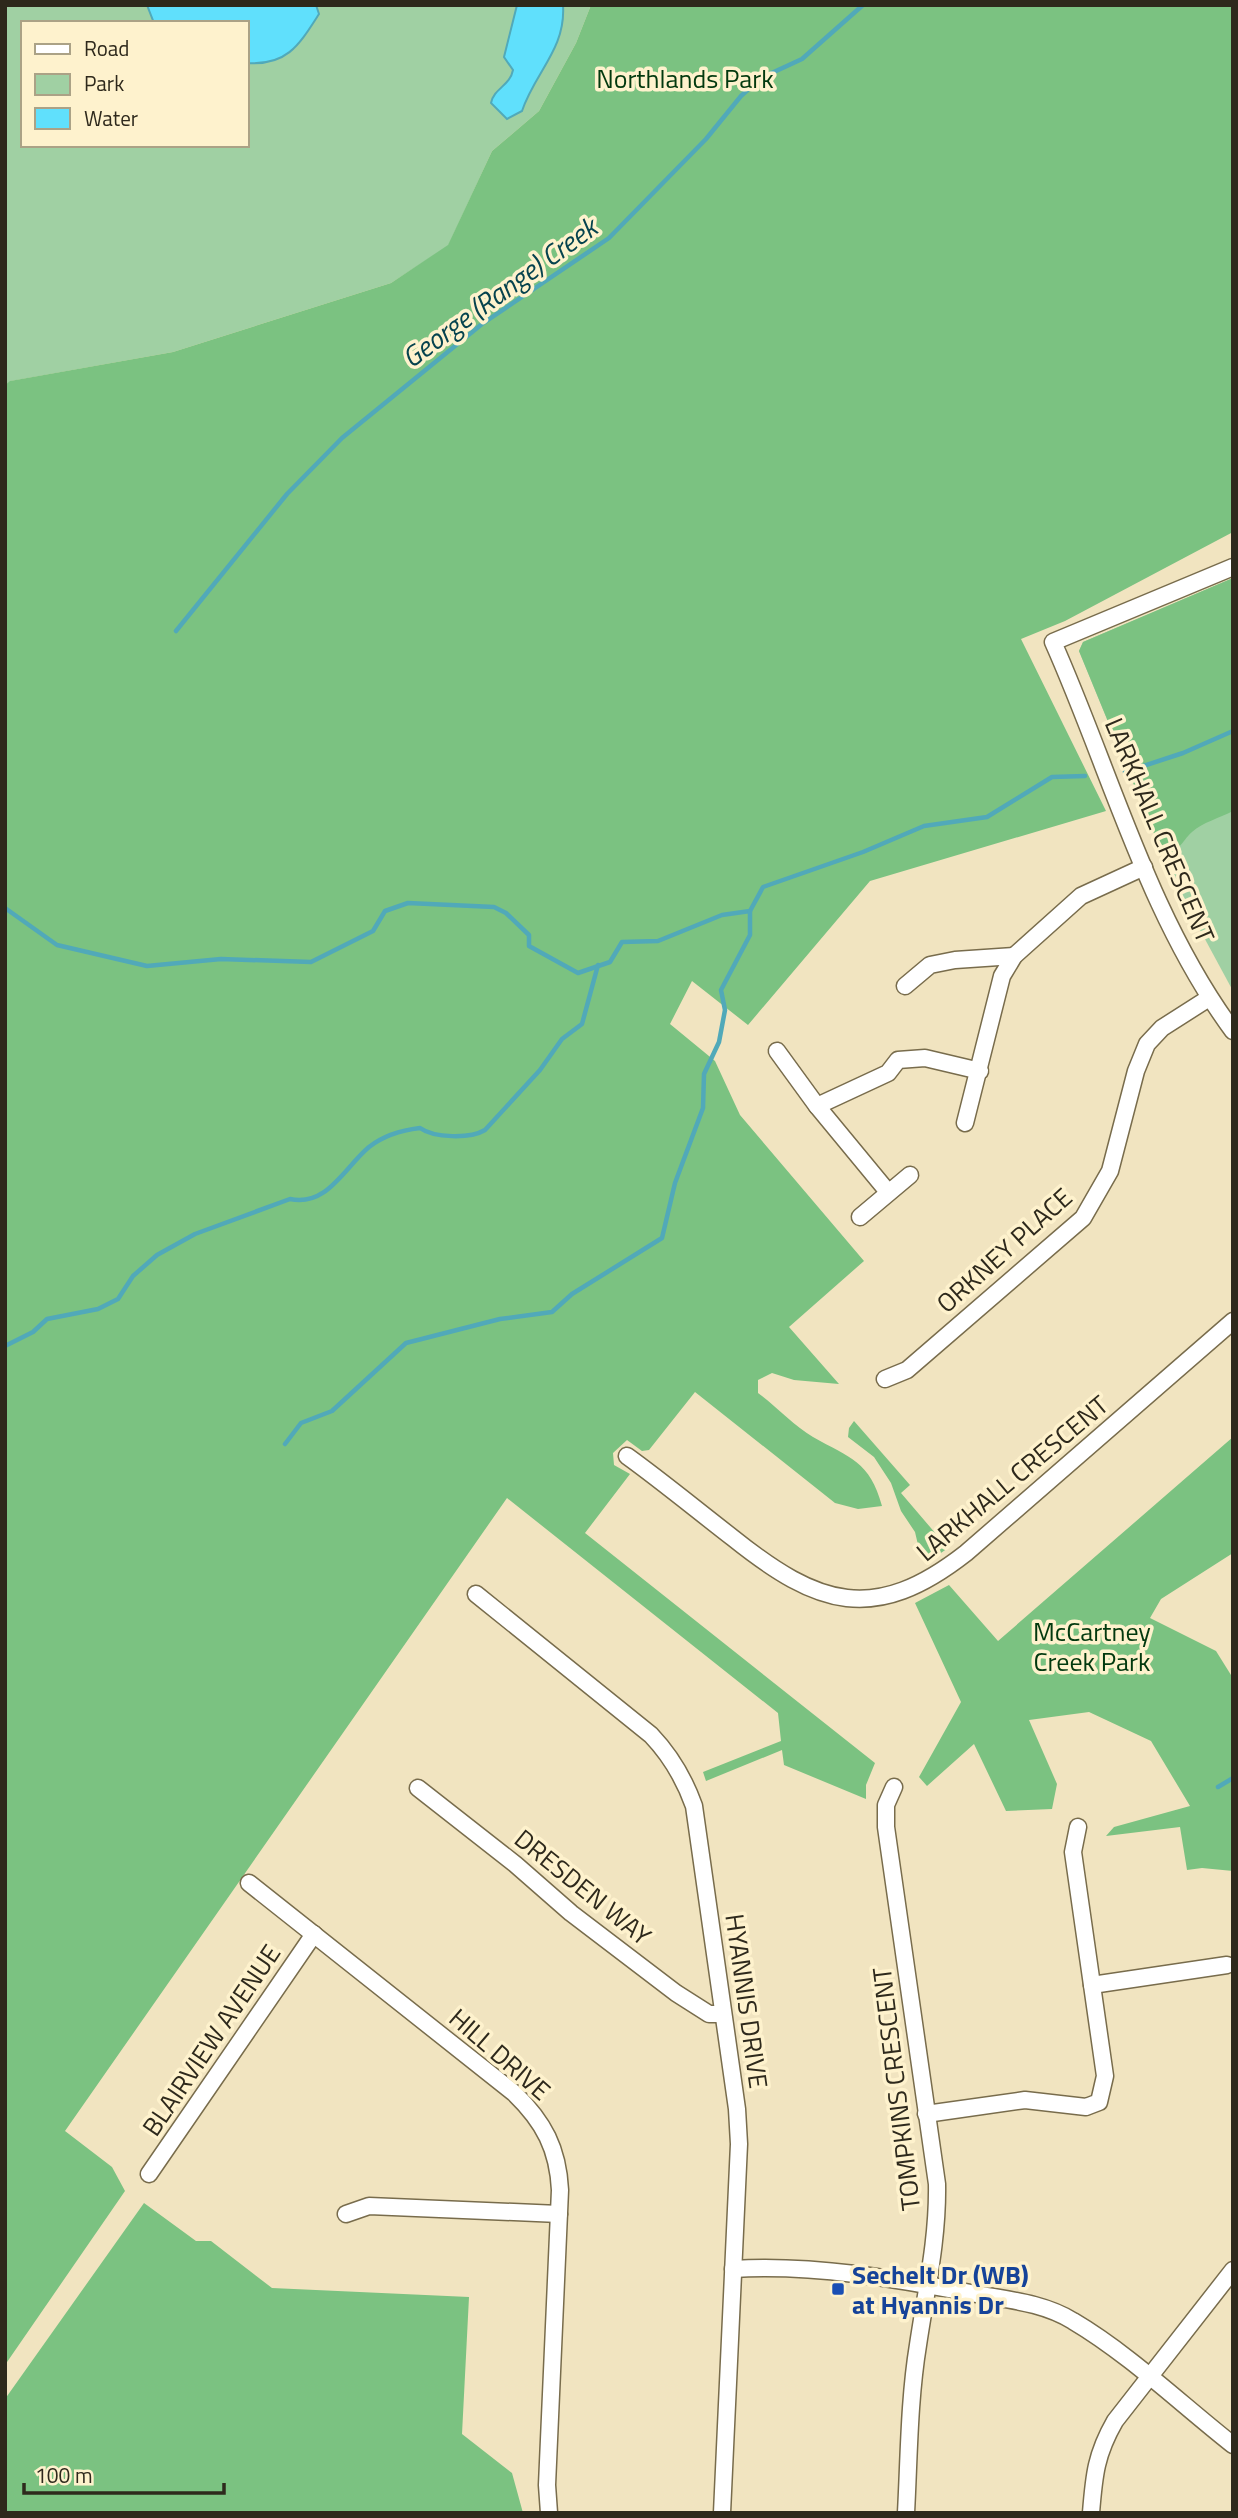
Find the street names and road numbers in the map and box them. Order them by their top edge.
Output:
street label: LARKHALL CRESCENT [1095,712,1225,949]
street label: ORKNEY PLACE [927,1178,1081,1322]
street label: LARKHALL CRESCENT [907,1385,1117,1570]
street label: DRESDEN WAY [506,1820,660,1954]
street label: HYANNIS DRIVE [715,1911,779,2091]
street label: BLAIRVIEW AVENUE [132,1936,290,2144]
street label: TOMPKINS CRESCENT [862,1965,930,2213]
street label: HILL DRIVE [441,1999,559,2109]

